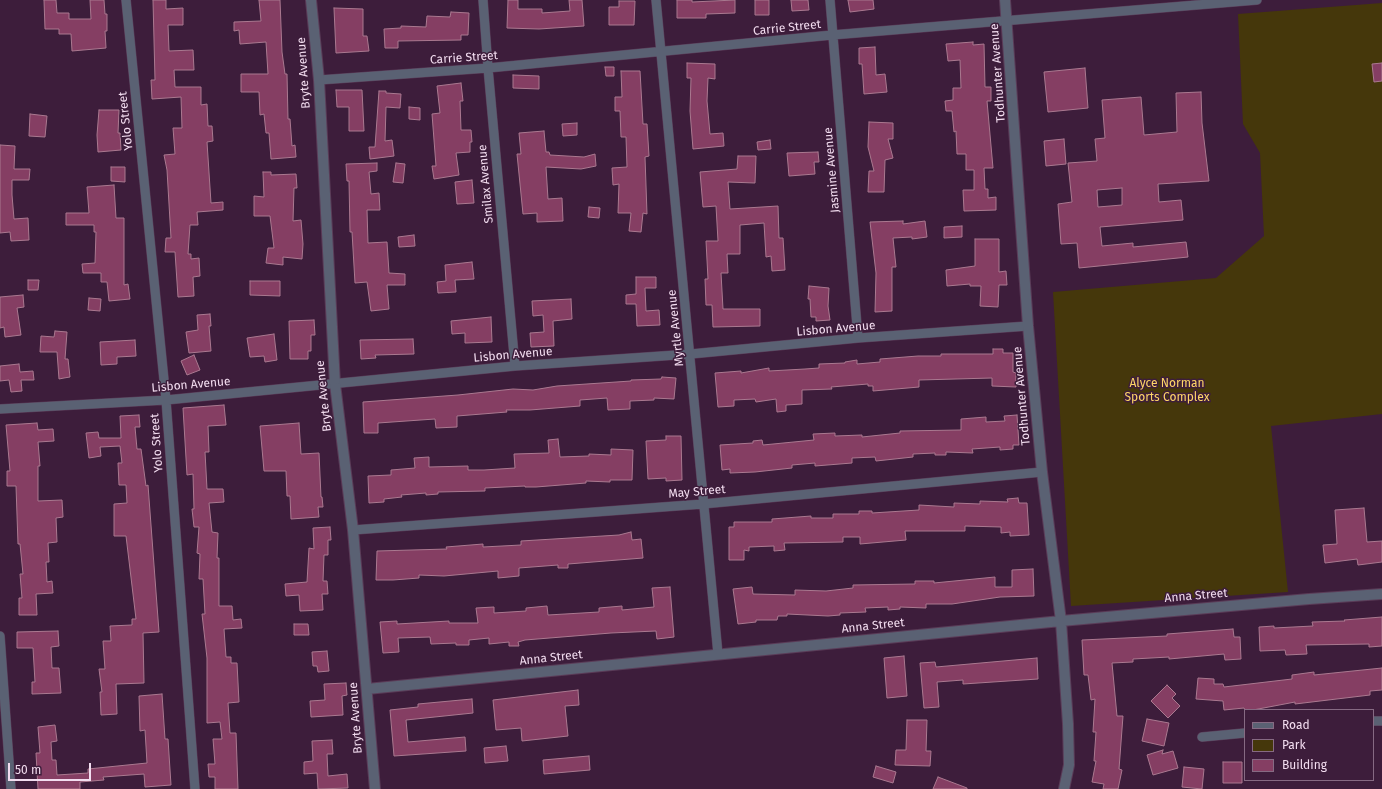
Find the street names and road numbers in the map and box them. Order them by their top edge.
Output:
street label: Carrie Street [752,17,822,39]
street label: Todhunter Avenue [987,23,1009,123]
street label: Bryte Avenue [294,37,314,109]
street label: Carrie Street [430,48,498,68]
street label: Yolo Street [116,91,136,151]
street label: Jasmine Avenue [821,127,843,213]
street label: Smilax Avenue [475,144,497,224]
street label: Myrtle Avenue [665,289,687,367]
street label: Lisbon Avenue [796,318,876,340]
street label: Lisbon Avenue [473,344,553,366]
street label: Todhunter Avenue [1011,346,1033,446]
street label: Bryte Avenue [313,360,335,432]
street label: Lisbon Avenue [151,374,231,396]
street label: Yolo Street [148,413,166,473]
street label: May Street [668,482,726,502]
street label: Anna Street [1164,586,1228,606]
street label: Anna Street [841,616,905,636]
street label: Anna Street [519,648,583,668]
street label: Bryte Avenue [346,682,366,754]

